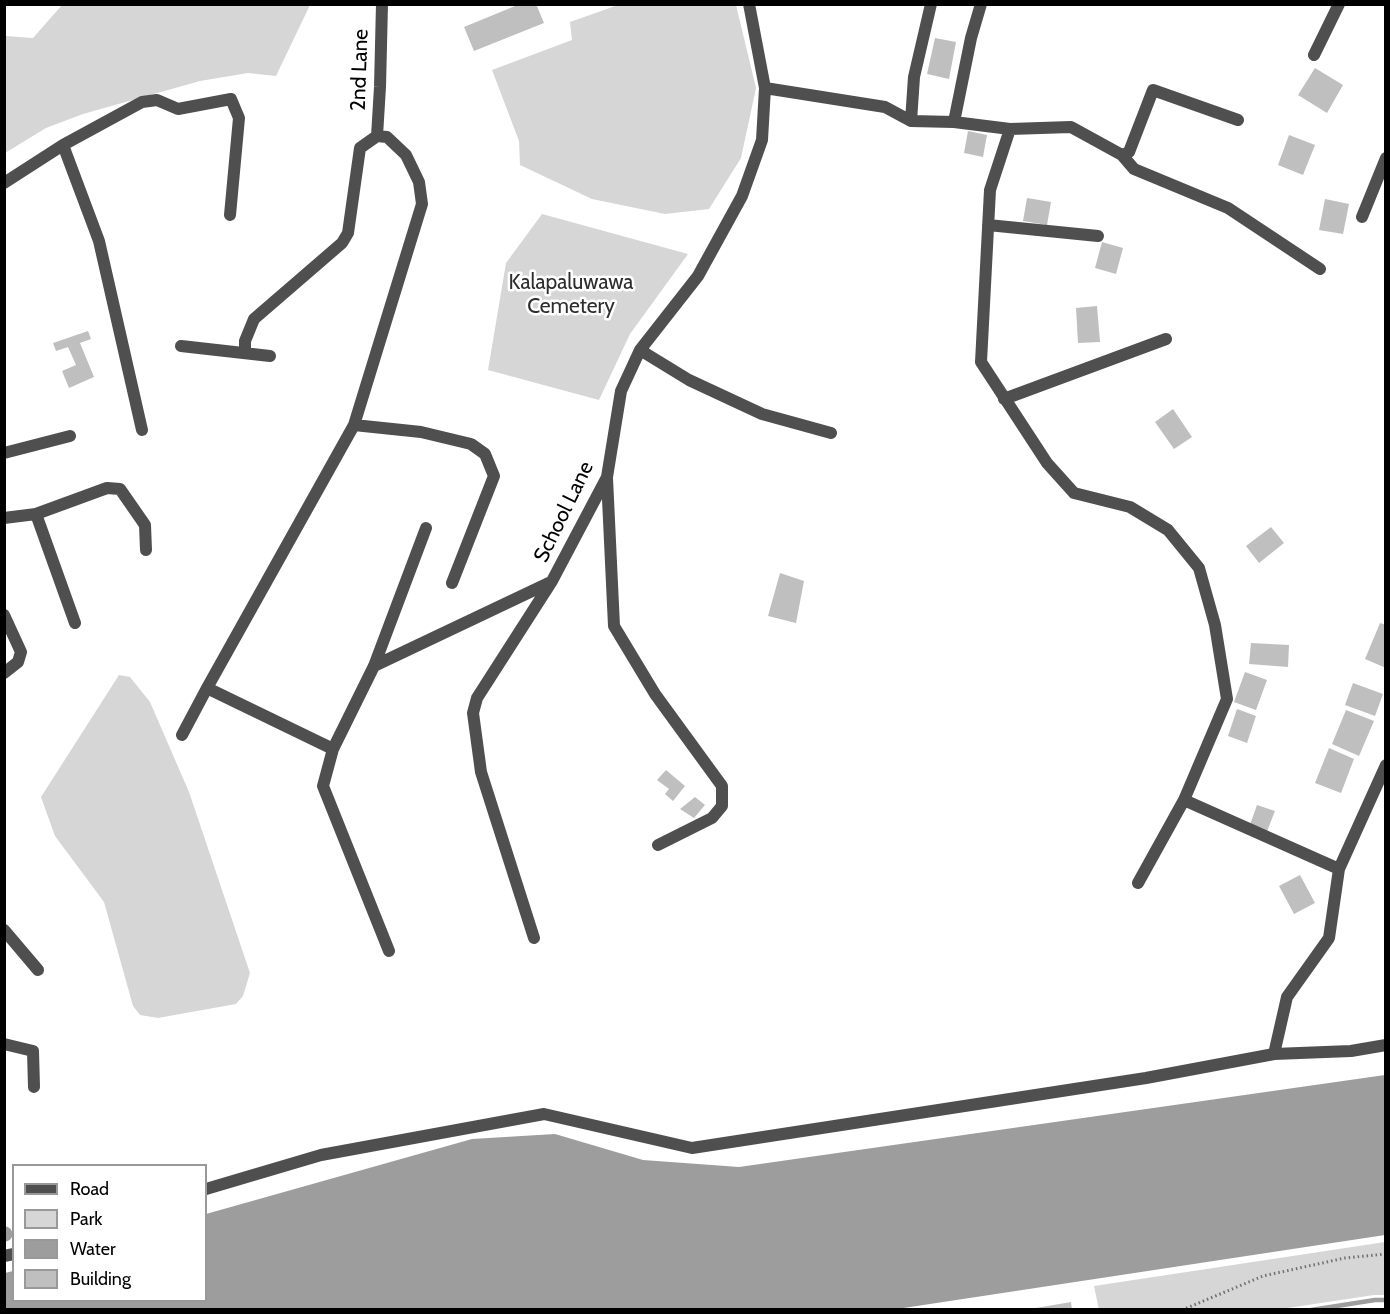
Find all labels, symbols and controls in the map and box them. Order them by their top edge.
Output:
street label: 2nd Lane [346,28,374,112]
park label: Kalapaluwawa Cemetery [509,270,633,320]
street label: School Lane [529,457,599,567]
legend [12,1164,207,1302]
text: Road [70,1178,109,1200]
text: Park [70,1208,102,1230]
text: Water [70,1238,116,1260]
text: Building [70,1268,131,1290]

